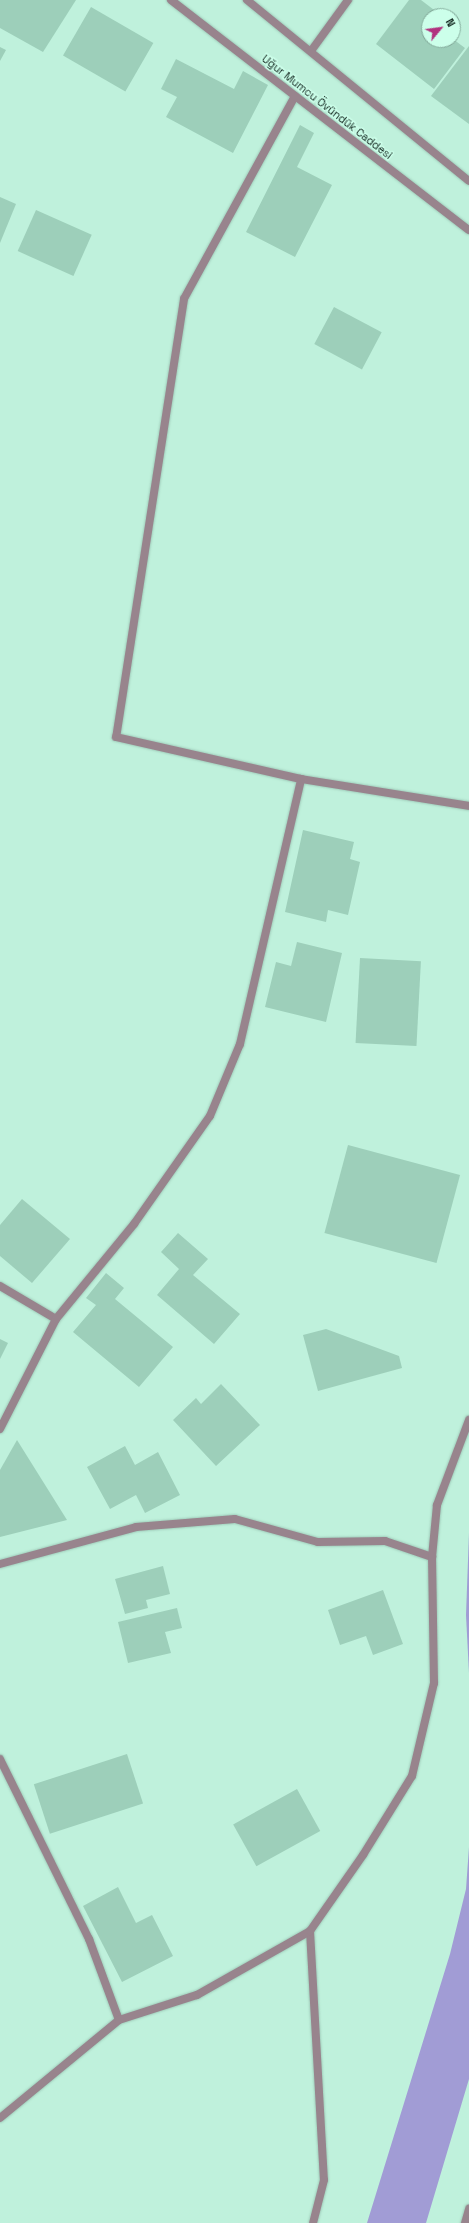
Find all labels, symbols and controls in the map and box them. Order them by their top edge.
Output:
north arrow [421,8,461,48]
text: N [443,16,459,29]
street label: Uğur Mumcu Övündük Caddesi [259,52,395,162]

